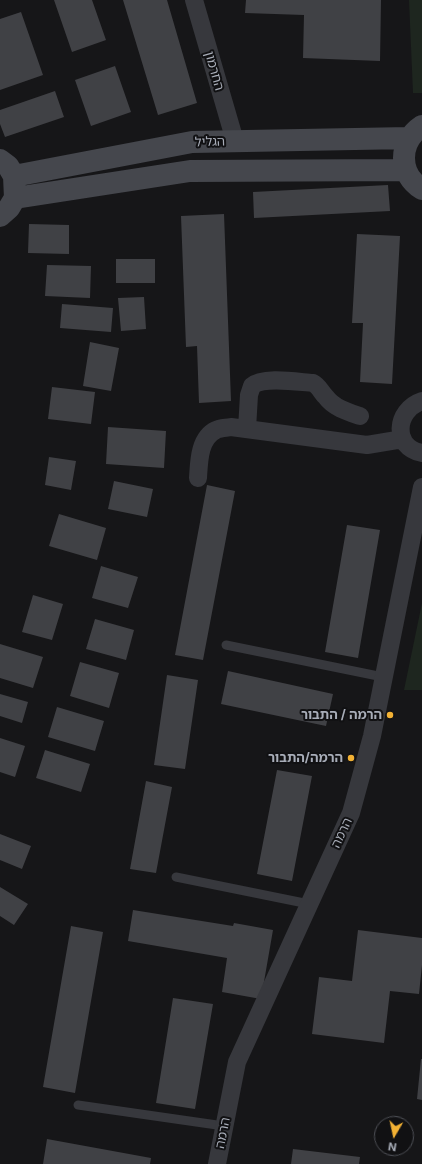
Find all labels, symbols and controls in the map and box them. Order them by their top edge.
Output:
street label: החרמון [201,50,227,92]
street label: הגליל [195,134,225,150]
place label: הרמה / התבור [301,707,382,723]
marker: הרמה / התבור [385,710,395,720]
place label: הרמה/התבור [268,750,343,766]
marker: הרמה/התבור [346,753,356,763]
street label: הרמה [328,815,356,851]
street label: הרמה [212,1116,234,1150]
north arrow [374,1116,414,1156]
text: N [387,1139,398,1154]

